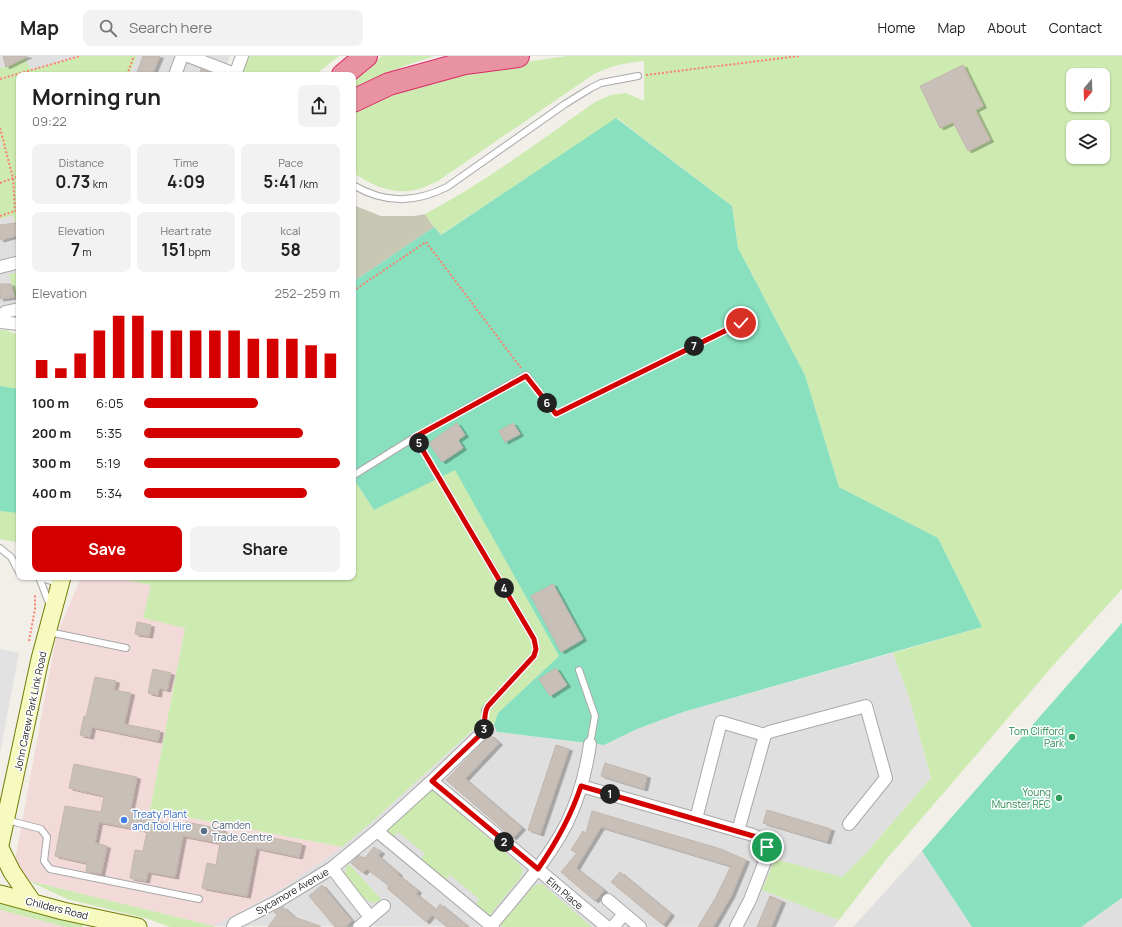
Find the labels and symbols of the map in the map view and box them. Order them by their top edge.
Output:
north arrow [1066,68,1110,112]
pin [724,306,758,340]
pin: 7 [684,336,704,356]
pin: 6 [537,393,557,413]
pin: 5 [409,433,429,453]
pin: 4 [494,578,514,598]
street label: John Carew Park Link Road [10,650,50,772]
pin: 3 [474,719,494,739]
place label: Tom Clifford Park [1009,724,1065,750]
marker: Tom Clifford Park [1067,732,1077,742]
pin: 1 [600,784,620,804]
place label: Young Munster RFC [992,785,1051,811]
marker: Young Munster RFC [1054,793,1064,803]
place label: Treaty Plant and Tool Hire [132,807,191,833]
marker: Treaty Plant and Tool Hire [119,815,129,825]
place label: Camden Trade Centre [212,818,272,844]
marker: Camden Trade Centre [199,826,209,836]
pin [750,830,784,864]
pin: 2 [494,832,514,852]
street label: Sycamore Avenue [253,864,331,918]
street label: Elm Place [544,874,586,912]
street label: Childers Road [24,893,90,923]

